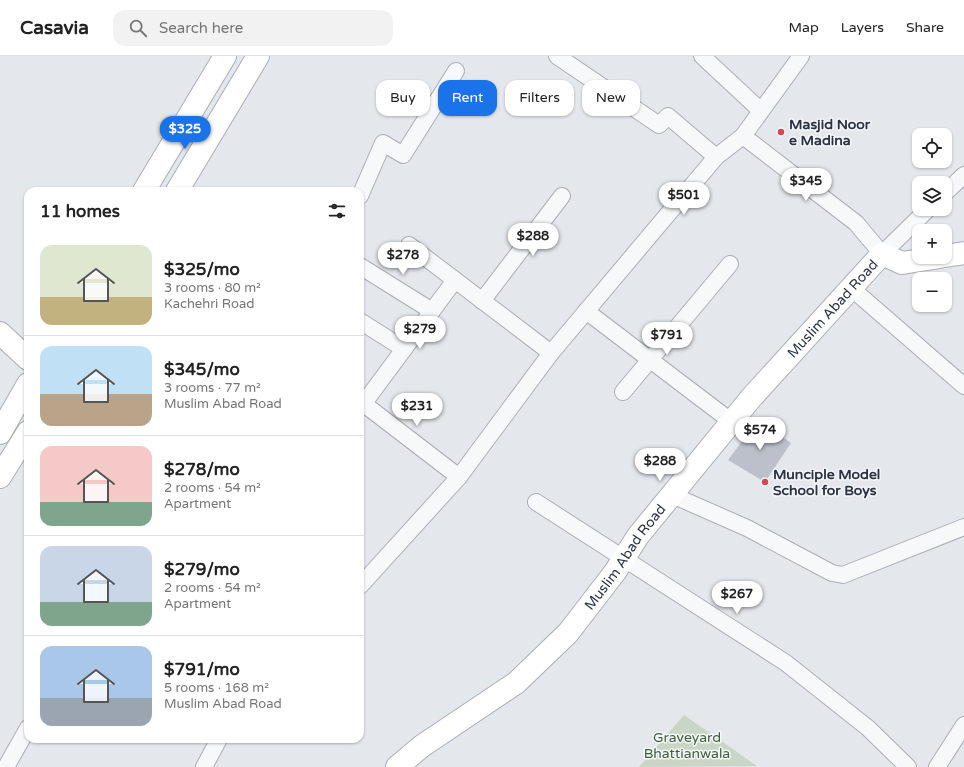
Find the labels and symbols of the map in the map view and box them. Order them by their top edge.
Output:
pin: $325 [161,116,209,150]
place label: Masjid Noor e Madina [789,116,871,149]
marker: Masjid Noor e Madina [776,127,786,137]
pin: $345 [782,168,830,202]
pin: $501 [660,182,708,216]
pin: $288 [509,223,557,257]
pin: $278 [379,242,427,276]
street label: Muslim Abad Road [784,256,882,362]
pin: $279 [396,316,444,350]
pin: $791 [643,322,691,356]
pin: $231 [393,393,441,427]
pin: $574 [736,417,784,451]
pin: $288 [636,448,684,482]
place label: Munciple Model School for Boys [773,466,880,499]
marker: Munciple Model School for Boys [760,477,770,487]
street label: Muslim Abad Road [581,501,670,613]
pin: $267 [713,581,761,615]
park label: Graveyard Bhattianwala [644,729,730,762]

